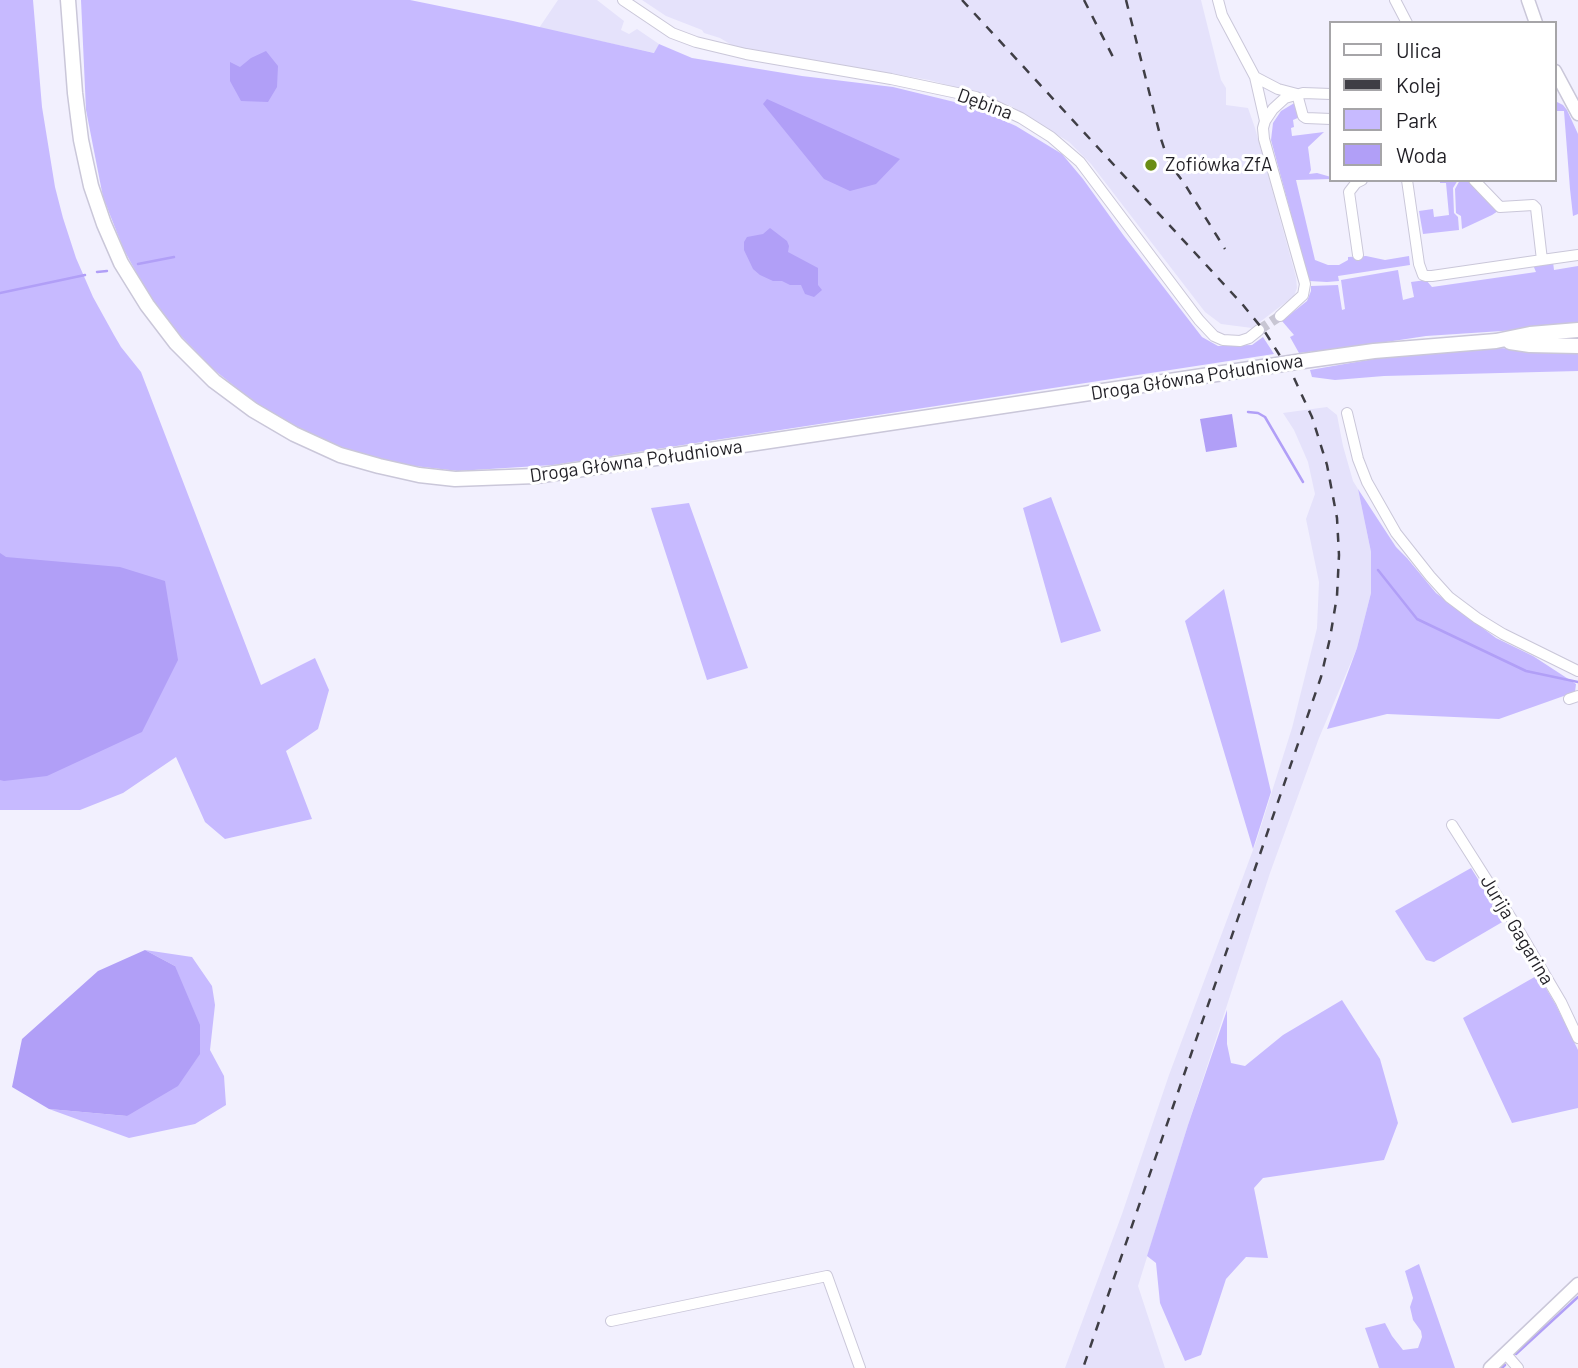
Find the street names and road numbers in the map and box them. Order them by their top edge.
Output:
street label: Dębina [954,84,1016,124]
street label: Droga Główna Południowa [1089,349,1305,405]
street label: Droga Główna Południowa [528,435,744,487]
street label: Jurija Gagarina [1475,871,1559,989]

